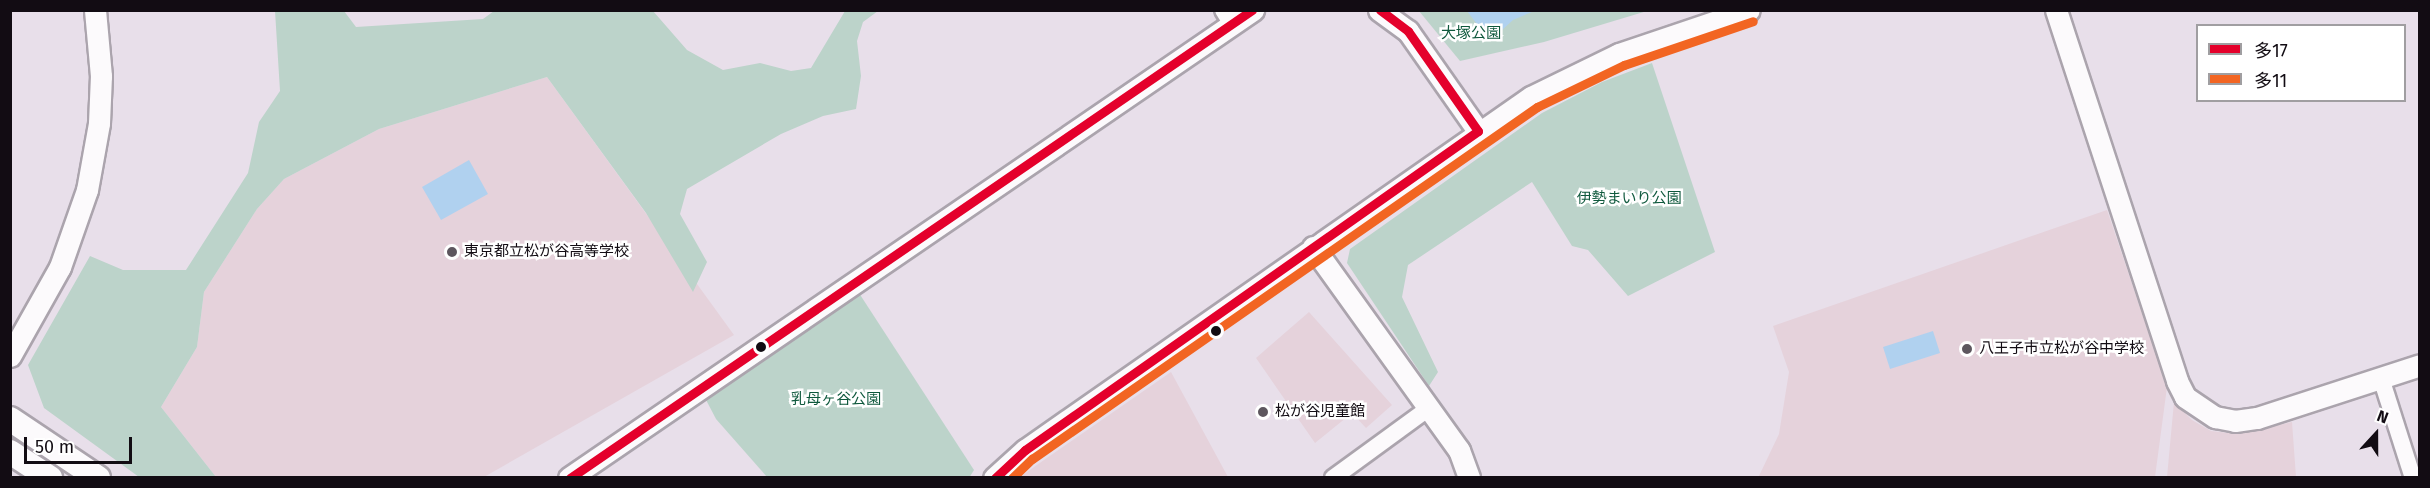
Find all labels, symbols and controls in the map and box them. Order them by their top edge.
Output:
legend [2196,24,2406,102]
park label: 大塚公園 [1441,25,1501,43]
text: 多17 [2254,40,2288,62]
text: 多11 [2254,70,2287,92]
park label: 伊勢まいり公園 [1577,190,1681,208]
place label: 東京都立松が谷高等学校 [464,243,629,261]
marker: 東京都立松が谷高等学校 [445,245,459,259]
unlabelled marker [1210,325,1222,337]
place label: 八王子市立松が谷中学校 [1979,340,2144,358]
unlabelled marker [755,341,767,353]
marker: 八王子市立松が谷中学校 [1960,342,1974,356]
park label: 乳母ヶ谷公園 [791,391,881,409]
place label: 松が谷児童館 [1275,403,1365,421]
north arrow [2346,404,2406,464]
marker: 松が谷児童館 [1256,405,1270,419]
text: N [2374,406,2391,427]
scale bar [27,425,135,463]
text: 50 m [35,436,74,458]

